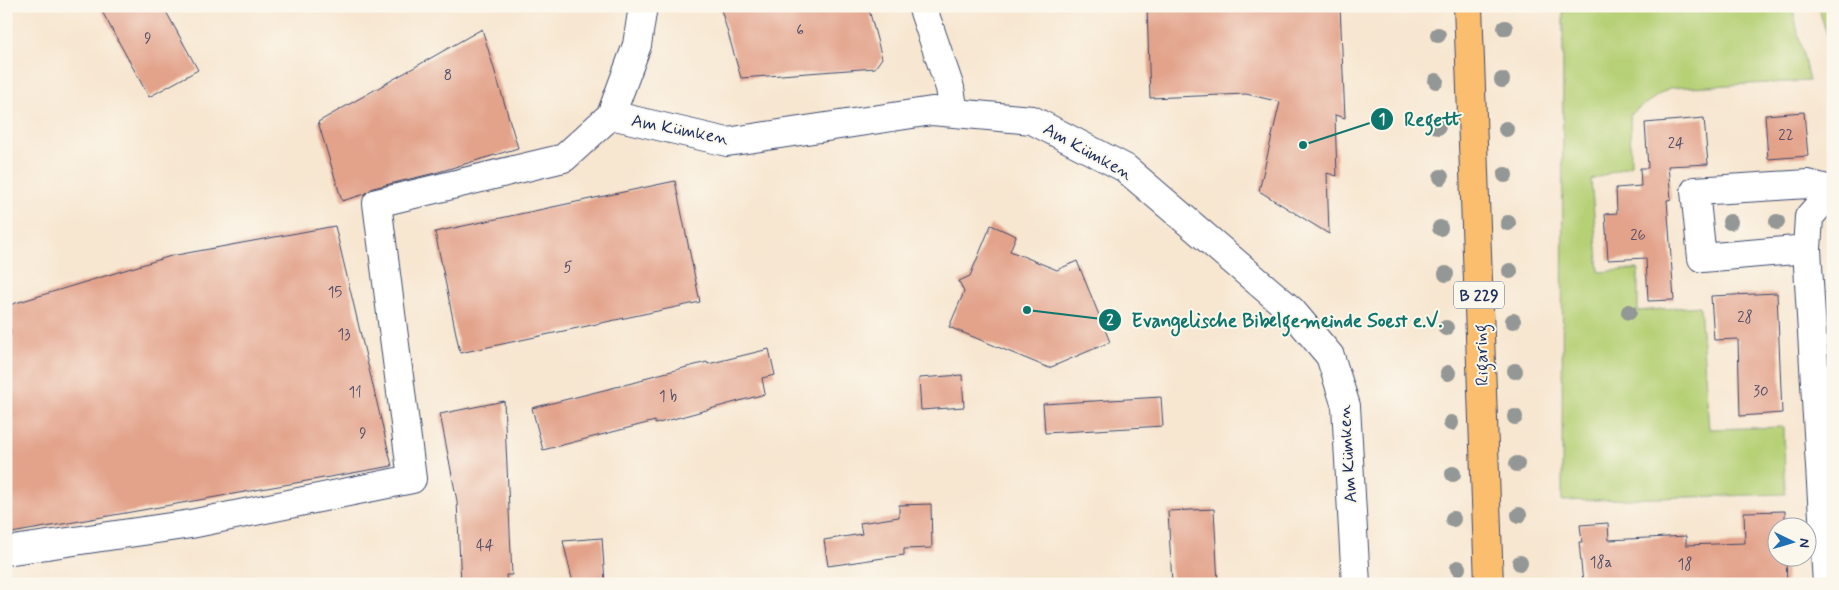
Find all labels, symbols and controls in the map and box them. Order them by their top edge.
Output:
house number: 6 [796,21,804,41]
house number: 9 [144,29,152,49]
house number: 8 [444,66,452,86]
callout: Regett [1369,102,1472,136]
text: Regett [1404,108,1462,136]
street label: Am Kümken [629,109,731,151]
text: 1 [1379,110,1385,130]
street label: Am Kümken [1039,117,1136,186]
house number: 22 [1778,126,1794,146]
house number: 24 [1668,134,1684,154]
house number: 26 [1630,226,1646,246]
house number: 5 [563,258,573,278]
road number: B 229 [1454,282,1504,308]
house number: 15 [328,283,342,303]
callout: Evangelische Bibelgemeinde Soest e.V. [1097,303,1453,337]
house number: 28 [1737,308,1753,328]
text: Evangelische Bibelgemeinde Soest e.V. [1132,309,1442,337]
text: 2 [1106,311,1114,331]
street label: Rigaring [1469,324,1497,386]
house number: 13 [337,325,351,345]
house number: 30 [1753,382,1769,402]
house number: 11 [348,383,362,403]
house number: 1 b [659,387,677,407]
street label: Am Kümken [1333,404,1363,504]
house number: 9 [359,424,367,444]
north arrow [1766,518,1816,568]
house number: 44 [476,536,494,556]
text: N [1795,538,1813,548]
house number: 18a [1590,553,1613,573]
house number: 18 [1678,555,1692,575]

